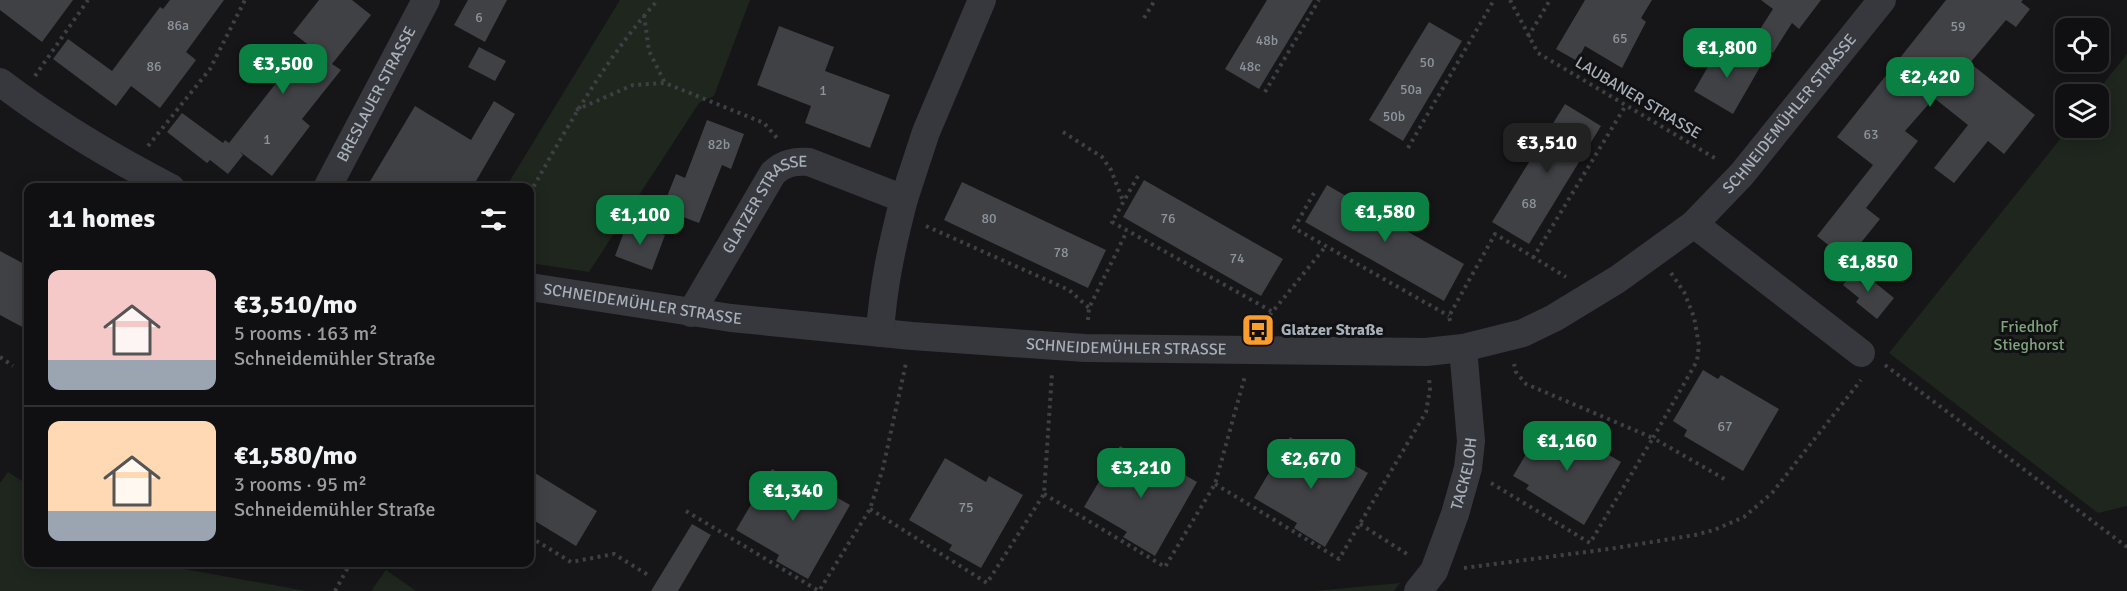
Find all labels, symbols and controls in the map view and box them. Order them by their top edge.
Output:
house number: 6 [475,9,483,26]
house number: 86a [167,17,189,34]
house number: 59 [1950,18,1966,35]
map controls [2055,18,2109,138]
button: locate [2055,18,2109,72]
street label: BRESLAUER STRASSE [332,23,420,165]
pin: €1,800 [1678,28,1776,79]
house number: 65 [1612,30,1628,47]
street label: SCHNEIDEMÜHLER STRASSE [1718,30,1861,198]
house number: 48b [1256,32,1278,49]
text: €1,800 [1697,35,1757,60]
pin: €3,500 [234,44,332,95]
text: €3,500 [253,51,313,76]
street label: LAUBANER STRASSE [1571,52,1705,144]
house number: 50 [1419,54,1435,71]
pin: €2,420 [1881,57,1979,108]
house number: 86 [146,58,162,75]
house number: 48c [1239,58,1261,75]
text: €2,420 [1900,64,1960,89]
house number: 50a [1400,81,1422,98]
house number: 1 [819,82,827,99]
button: layers [2055,84,2109,138]
house number: 50b [1383,108,1405,125]
pin: €3,510 [1498,123,1596,174]
house number: 63 [1863,126,1879,143]
text: €3,510 [1517,130,1577,155]
house number: 1 [263,131,271,148]
house number: 82b [708,136,730,153]
street label: GLATZER STRASSE [718,152,807,257]
pin: €1,580 [1336,192,1434,243]
pin: €1,100 [591,195,689,246]
house number: 68 [1521,195,1537,212]
text: €1,580 [1355,199,1415,224]
text: €1,100 [610,202,670,227]
text: 11 homes [48,203,155,235]
icon: filters [477,203,510,236]
house number: 80 [981,210,997,227]
house number: 76 [1160,210,1176,227]
pin: €1,850 [1819,242,1917,293]
house number: 78 [1053,244,1069,261]
text: €1,850 [1838,249,1898,274]
house number: 74 [1229,250,1245,267]
street label: SCHNEIDEMÜHLER STRASSE [542,279,743,329]
text: €3,510/mo [234,289,357,321]
icon: home [96,294,168,366]
bus stop icon: Glatzer Straße [1240,312,1276,348]
park label: Friedhof Stieghorst [1994,317,2065,355]
place label: Glatzer Straße [1281,320,1384,340]
text: 5 rooms · 163 m² [234,321,378,346]
street label: SCHNEIDEMÜHLER STRASSE [1025,334,1227,360]
text: Schneidemühler Straße [234,346,436,371]
house number: 67 [1717,418,1733,435]
pin: €1,160 [1518,421,1616,472]
text: €1,160 [1537,428,1597,453]
street label: TACKELOH [1447,436,1481,512]
pin: €2,670 [1262,439,1360,490]
text: €1,580/mo [234,440,357,472]
icon: home [96,445,168,517]
text: €2,670 [1281,446,1341,471]
pin: €3,210 [1092,448,1190,499]
text: €3,210 [1111,455,1171,480]
pin: €1,340 [744,471,842,522]
text: 3 rooms · 95 m² [234,472,367,497]
text: €1,340 [763,478,823,503]
text: Schneidemühler Straße [234,497,436,522]
house number: 75 [958,499,974,516]

